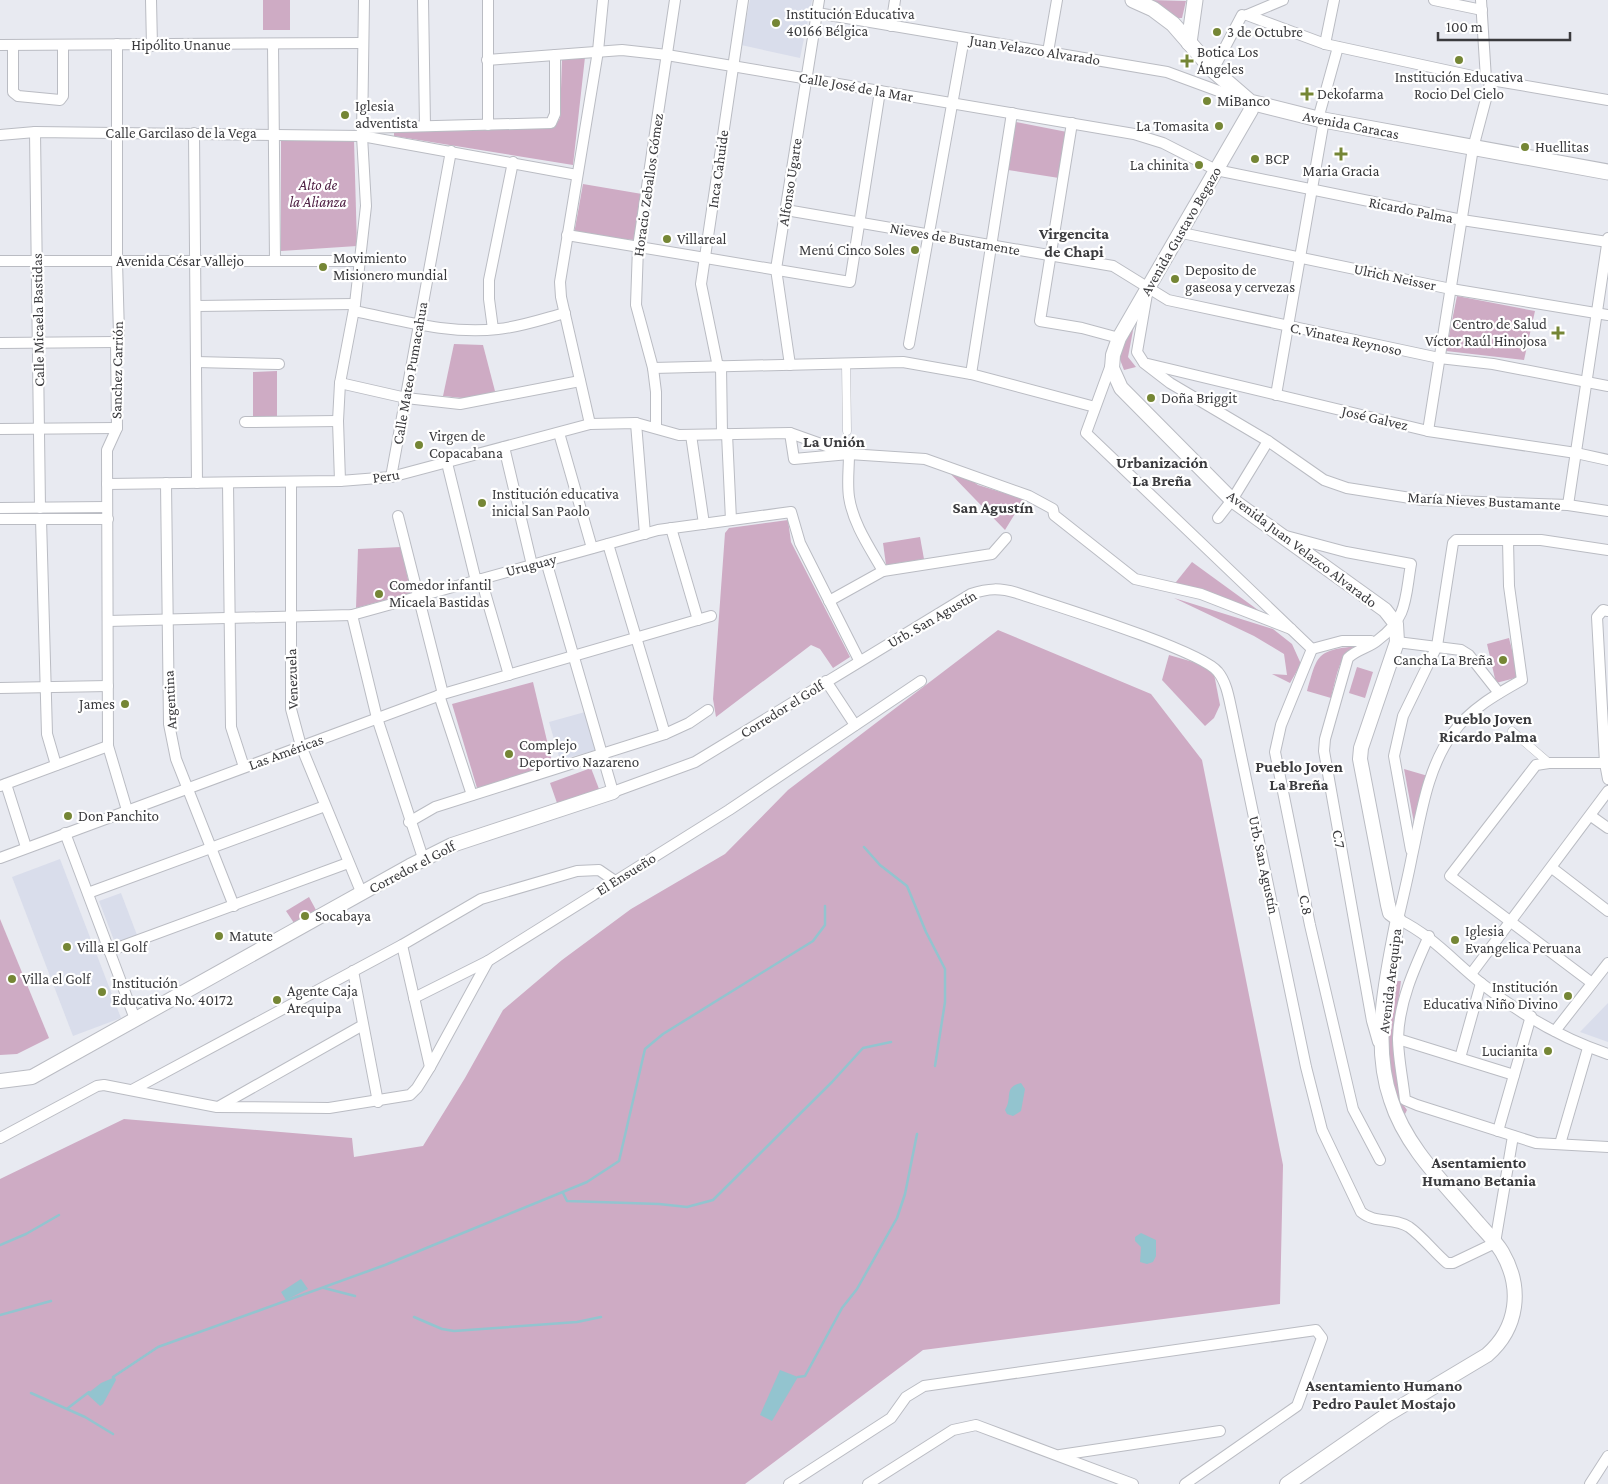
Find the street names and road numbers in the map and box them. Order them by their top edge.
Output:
street label: Juan Velazco Alvarado [966,31,1101,69]
street label: Hipólito Unanue [131,37,231,54]
street label: Calle José de la Mar [797,69,915,106]
street label: Avenida Caracas [1301,108,1401,142]
street label: Horacio Zeballos Gómez [630,112,666,258]
street label: Calle Garcilaso de la Vega [105,125,257,142]
street label: Inca Cahuide [705,129,731,209]
street label: Alfonso Ugarte [775,137,806,227]
street label: Avenida Gustavo Begazo [1138,164,1225,299]
street label: Ricardo Palma [1367,194,1455,226]
street label: Nieves de Bustamente [889,220,1022,258]
street label: Calle Micaela Bastidas [29,253,47,387]
street label: Avenida César Vallejo [116,253,244,270]
street label: Ulrich Neisser [1352,260,1438,294]
street label: Calle Mateo Pumacahua [390,300,430,446]
street label: C. Vinatea Reynoso [1288,319,1403,360]
street label: Sanchez Carrión [108,321,126,419]
street label: José Galvez [1338,402,1410,434]
street label: Peru [371,466,401,486]
street label: Avenida Juan Velazco Alvarado [1223,487,1380,611]
street label: María Nieves Bustamante [1407,489,1561,513]
street label: Uruguay [504,551,559,580]
street label: Urb. San Agustín [885,587,980,652]
street label: Venezuela [283,648,301,710]
street label: Argentina [160,670,181,730]
street label: Corredor el Golf [737,676,828,741]
street label: Las Américas [246,731,326,773]
street label: Urb. San Agustín [1245,814,1282,916]
street label: C.7 [1329,828,1349,850]
street label: Corredor el Golf [366,837,459,896]
street label: El Ensueño [593,849,659,899]
street label: C.8 [1296,893,1316,917]
street label: Avenida Arequipa [1376,928,1405,1035]

